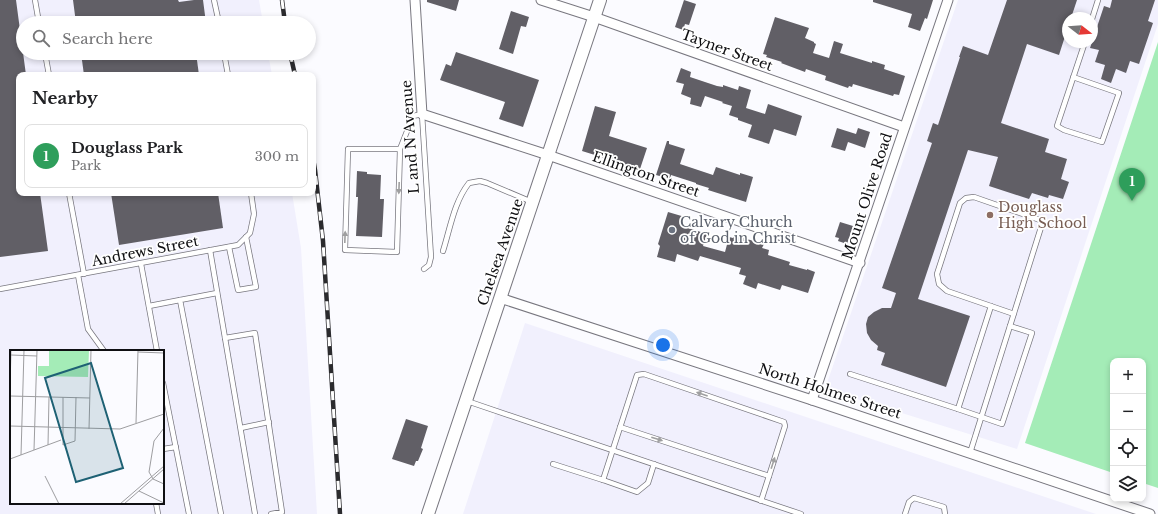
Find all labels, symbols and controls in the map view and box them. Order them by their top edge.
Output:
north arrow [1062,12,1098,48]
search box [16,16,316,60]
street label: Tayner Street [679,25,776,75]
icon: search [30,27,52,49]
text: Search here [62,29,153,48]
street label: L and N Avenue [397,79,423,195]
text: Nearby [32,88,98,109]
street label: Mount Olive Road [838,130,896,262]
text: Douglass Park [71,138,183,157]
street label: Ellington Street [590,147,703,201]
text: 1 [43,148,49,165]
text: 300 m [255,148,299,165]
text: Park [71,157,101,174]
pin: 1 [1119,168,1145,201]
one-way arrow [396,182,403,194]
street label: Chelsea Avenue [473,196,527,308]
place label: Douglass High School [998,198,1087,232]
marker: Douglass High School [985,210,995,220]
place label: Calvary Church of God in Christ [680,213,797,247]
marker: Calvary Church of God in Christ [667,225,677,235]
one-way arrow [342,231,349,243]
street label: Andrews Street [89,232,201,270]
your location [653,335,673,355]
inset map [10,350,164,504]
map controls [1110,358,1146,502]
button: + [1110,358,1146,394]
street label: North Holmes Street [756,359,904,423]
one-way arrow [696,391,708,397]
button: − [1110,394,1146,430]
button: locate [1110,430,1146,466]
one-way arrow [652,436,664,442]
one-way arrow [770,457,776,469]
button: layers [1110,466,1146,502]

